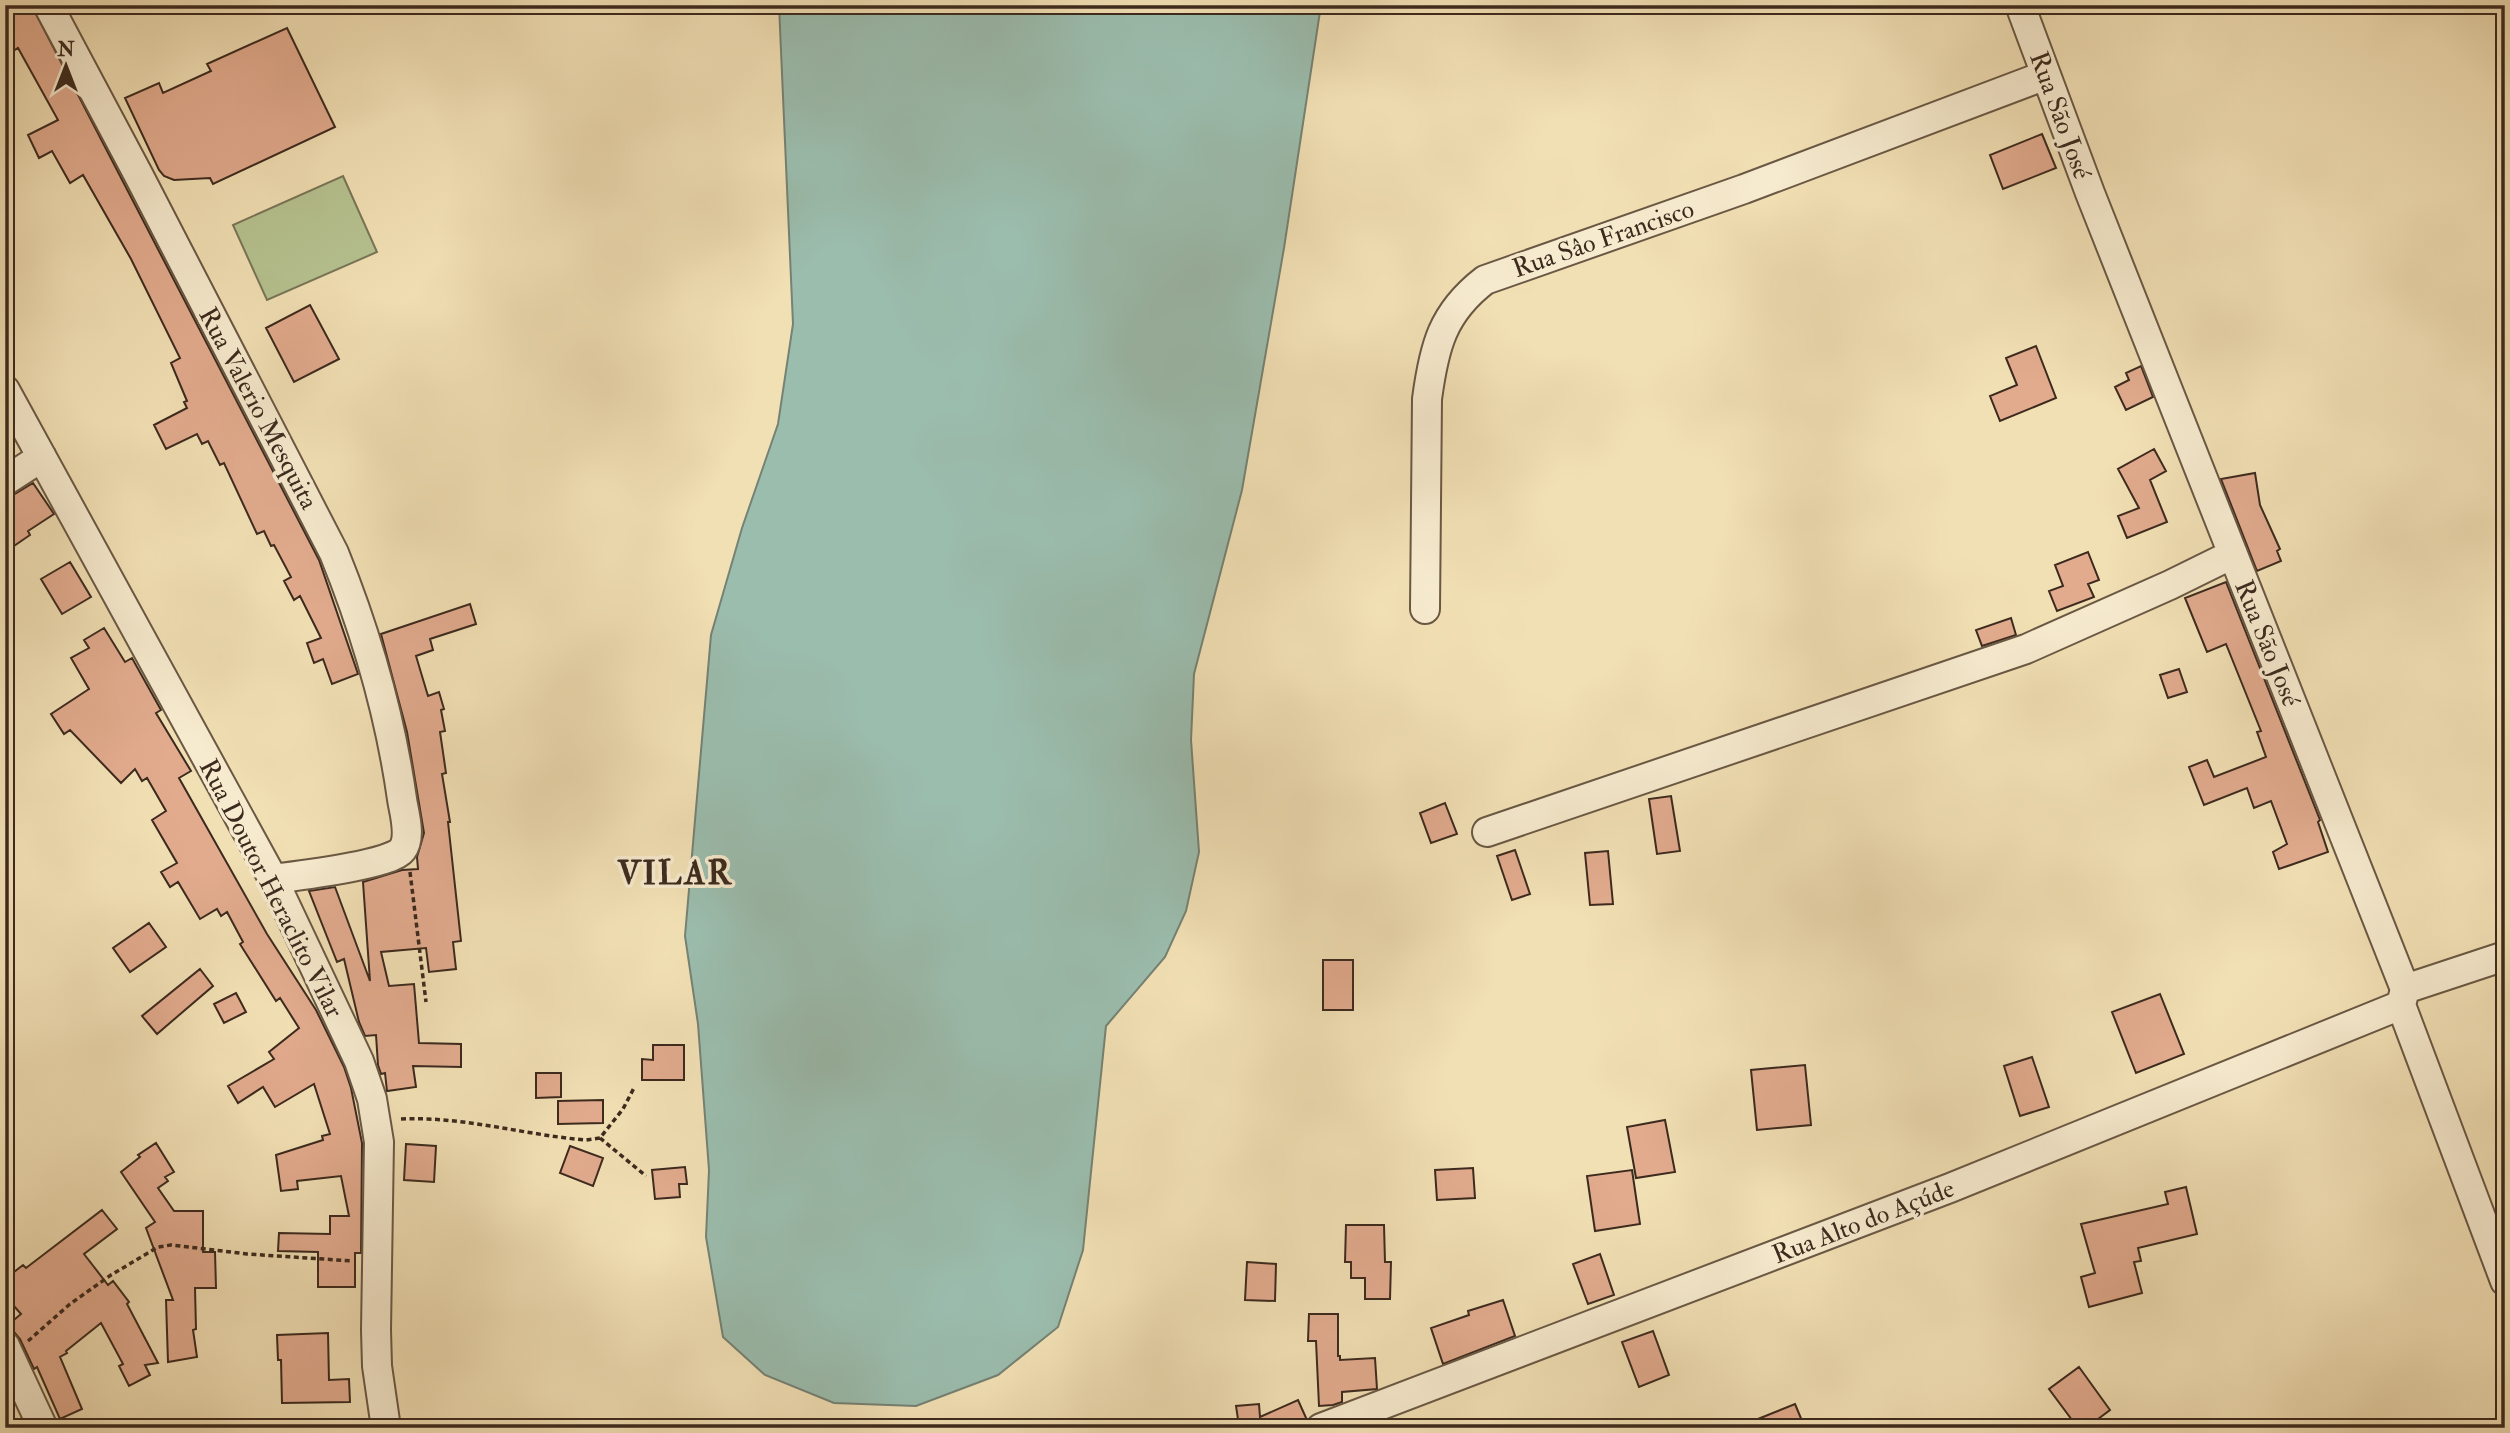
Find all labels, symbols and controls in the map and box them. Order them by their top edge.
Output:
north arrow [32,32,102,102]
text: N [56,38,75,62]
street label: Rua São José [2022,47,2098,184]
street label: Rua Sâo Francisco [1508,193,1698,285]
street label: Rua Valerio Mesquita [191,302,325,515]
street label: Rua São José [2227,576,2307,711]
street label: Rua Doutor Heraclito Vilar [192,754,350,1023]
district label: VILAR [616,853,733,894]
street label: Rua Alto do Açúde [1768,1173,1959,1271]

